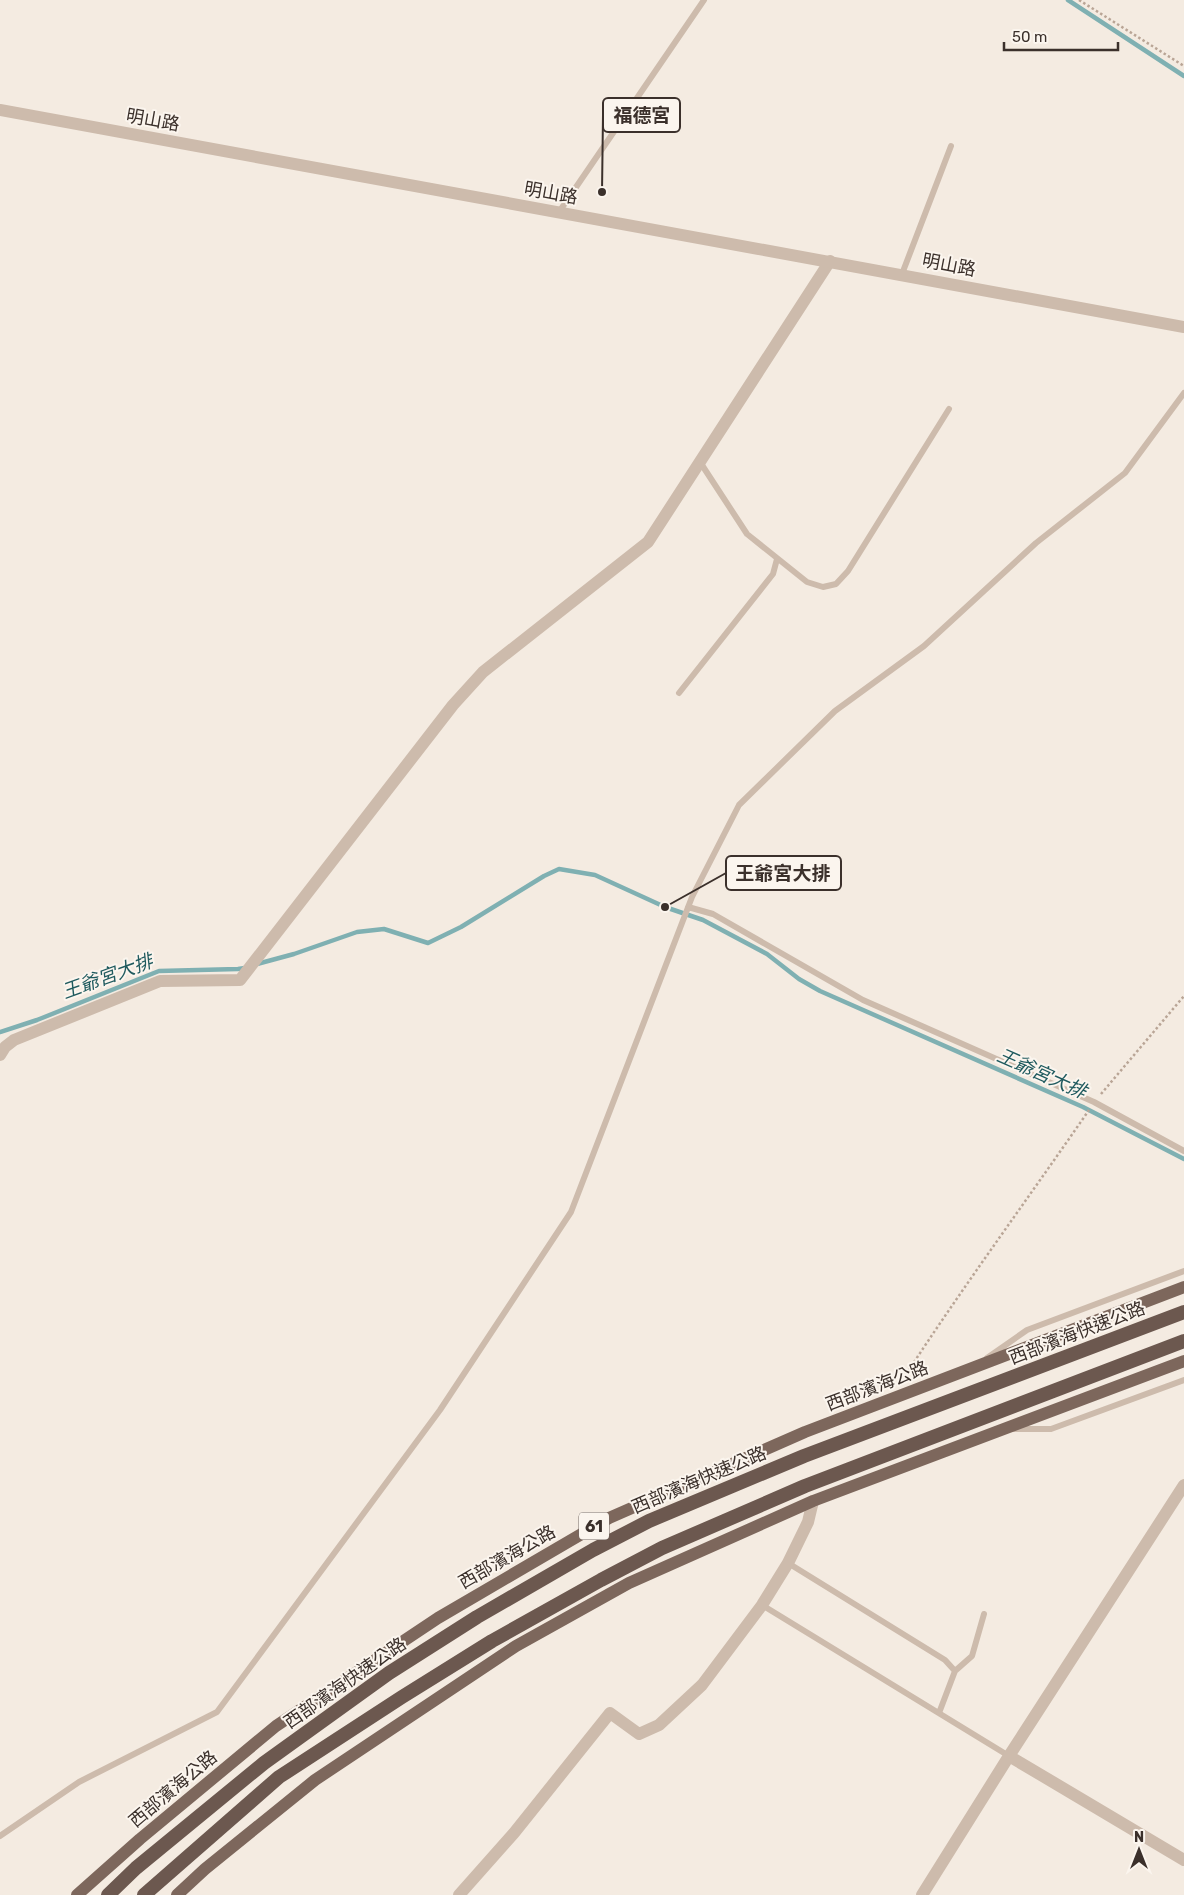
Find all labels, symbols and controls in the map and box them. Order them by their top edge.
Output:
scale bar [1004,20,1118,52]
text: 50 m [1012,28,1047,46]
callout: 福德宮 [603,98,680,132]
street label: 明山路 [125,104,181,136]
text: 福德宮 [613,104,671,127]
street label: 明山路 [523,177,579,209]
street label: 明山路 [920,249,978,281]
callout: 王爺宮大排 [726,856,841,890]
text: 王爺宮大排 [735,862,831,885]
water label: 王爺宮大排 [59,948,159,1004]
water label: 王爺宮大排 [994,1044,1093,1104]
street label: 西部濱海快速公路 [1006,1297,1148,1369]
street label: 西部濱海公路 [823,1356,931,1416]
street label: 西部濱海快速公路 [628,1442,770,1518]
road number: 61 [579,1512,609,1540]
street label: 西部濱海公路 [455,1520,559,1594]
street label: 西部濱海快速公路 [280,1633,410,1733]
street label: 西部濱海公路 [125,1746,221,1832]
north arrow [1114,1825,1164,1875]
text: N [1134,1829,1144,1846]

